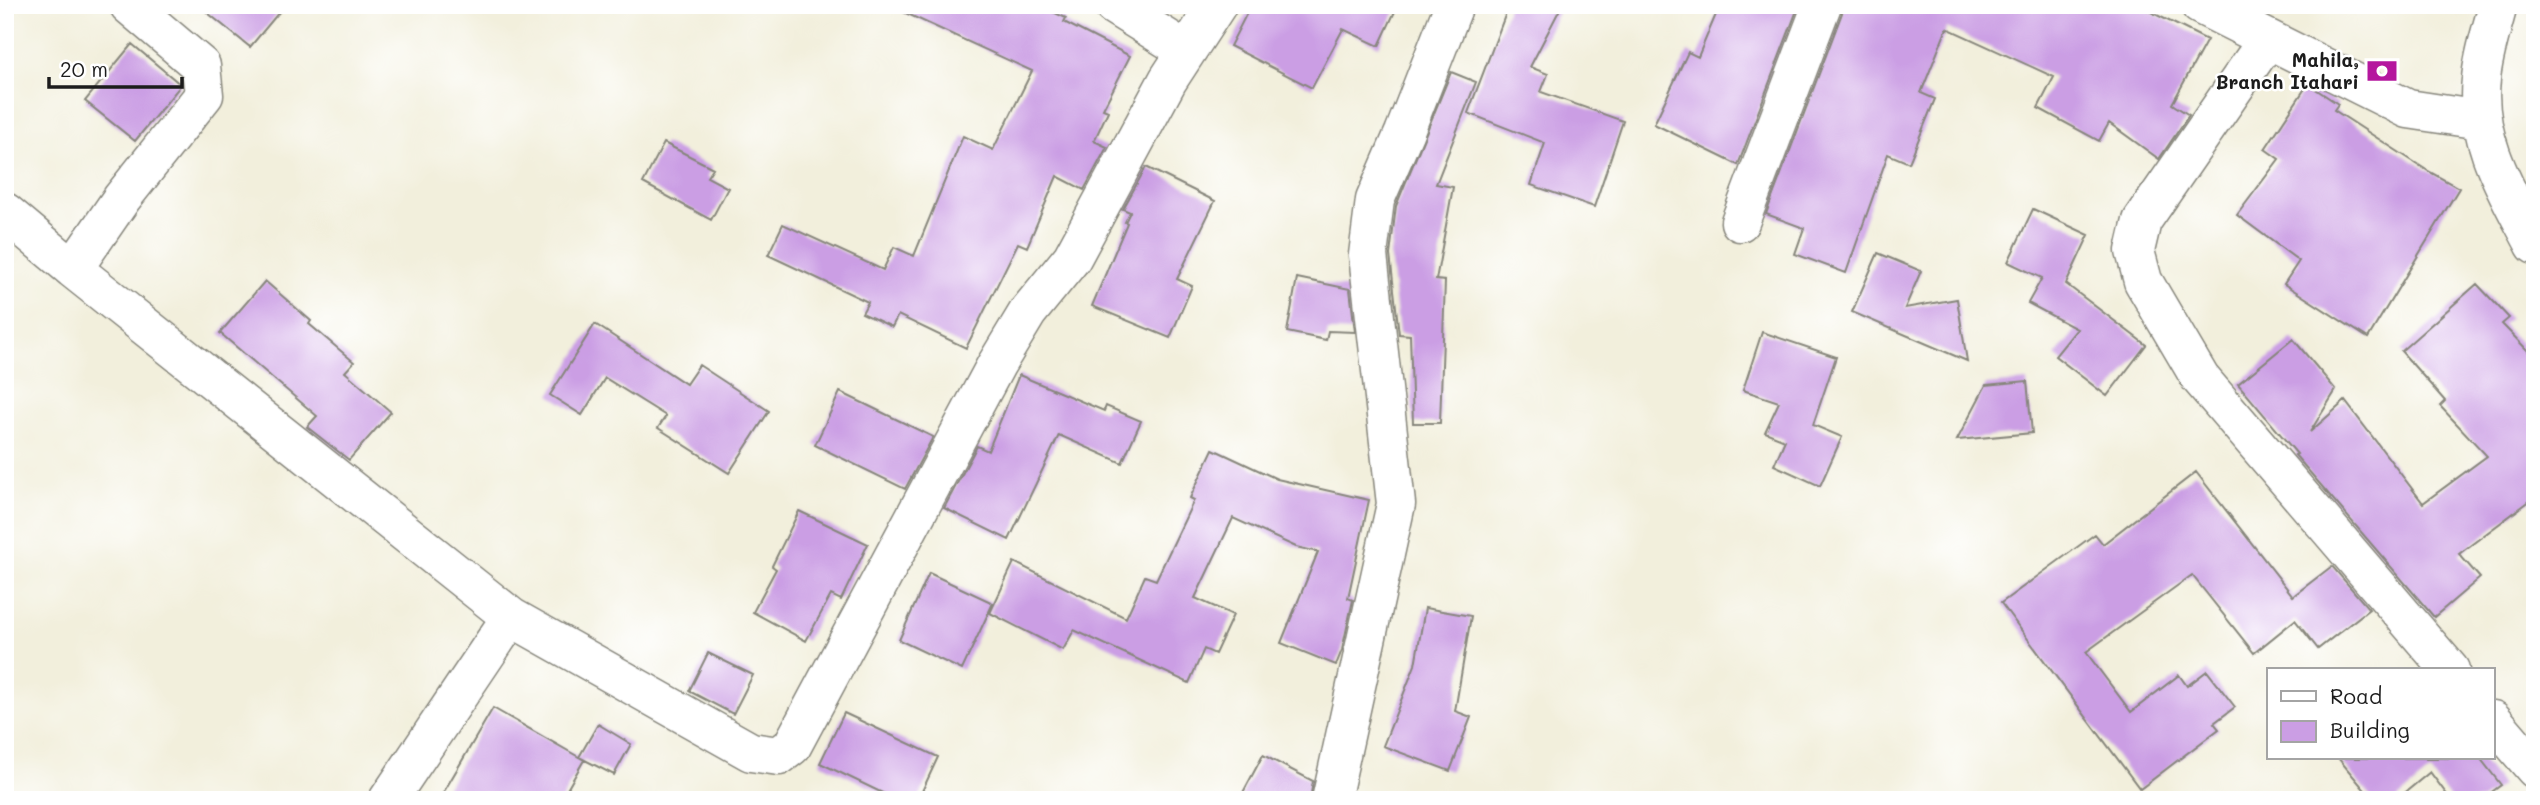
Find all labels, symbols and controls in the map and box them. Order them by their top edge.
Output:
scale bar [49,46,182,90]
place label: Mahila, Branch Itahari [2216,47,2359,94]
bank icon: Mahila, Branch Itahari [2365,54,2399,88]
text: 20 m [60,55,108,82]
legend [2267,668,2494,760]
text: Road [2330,682,2382,709]
text: Building [2330,716,2410,743]

